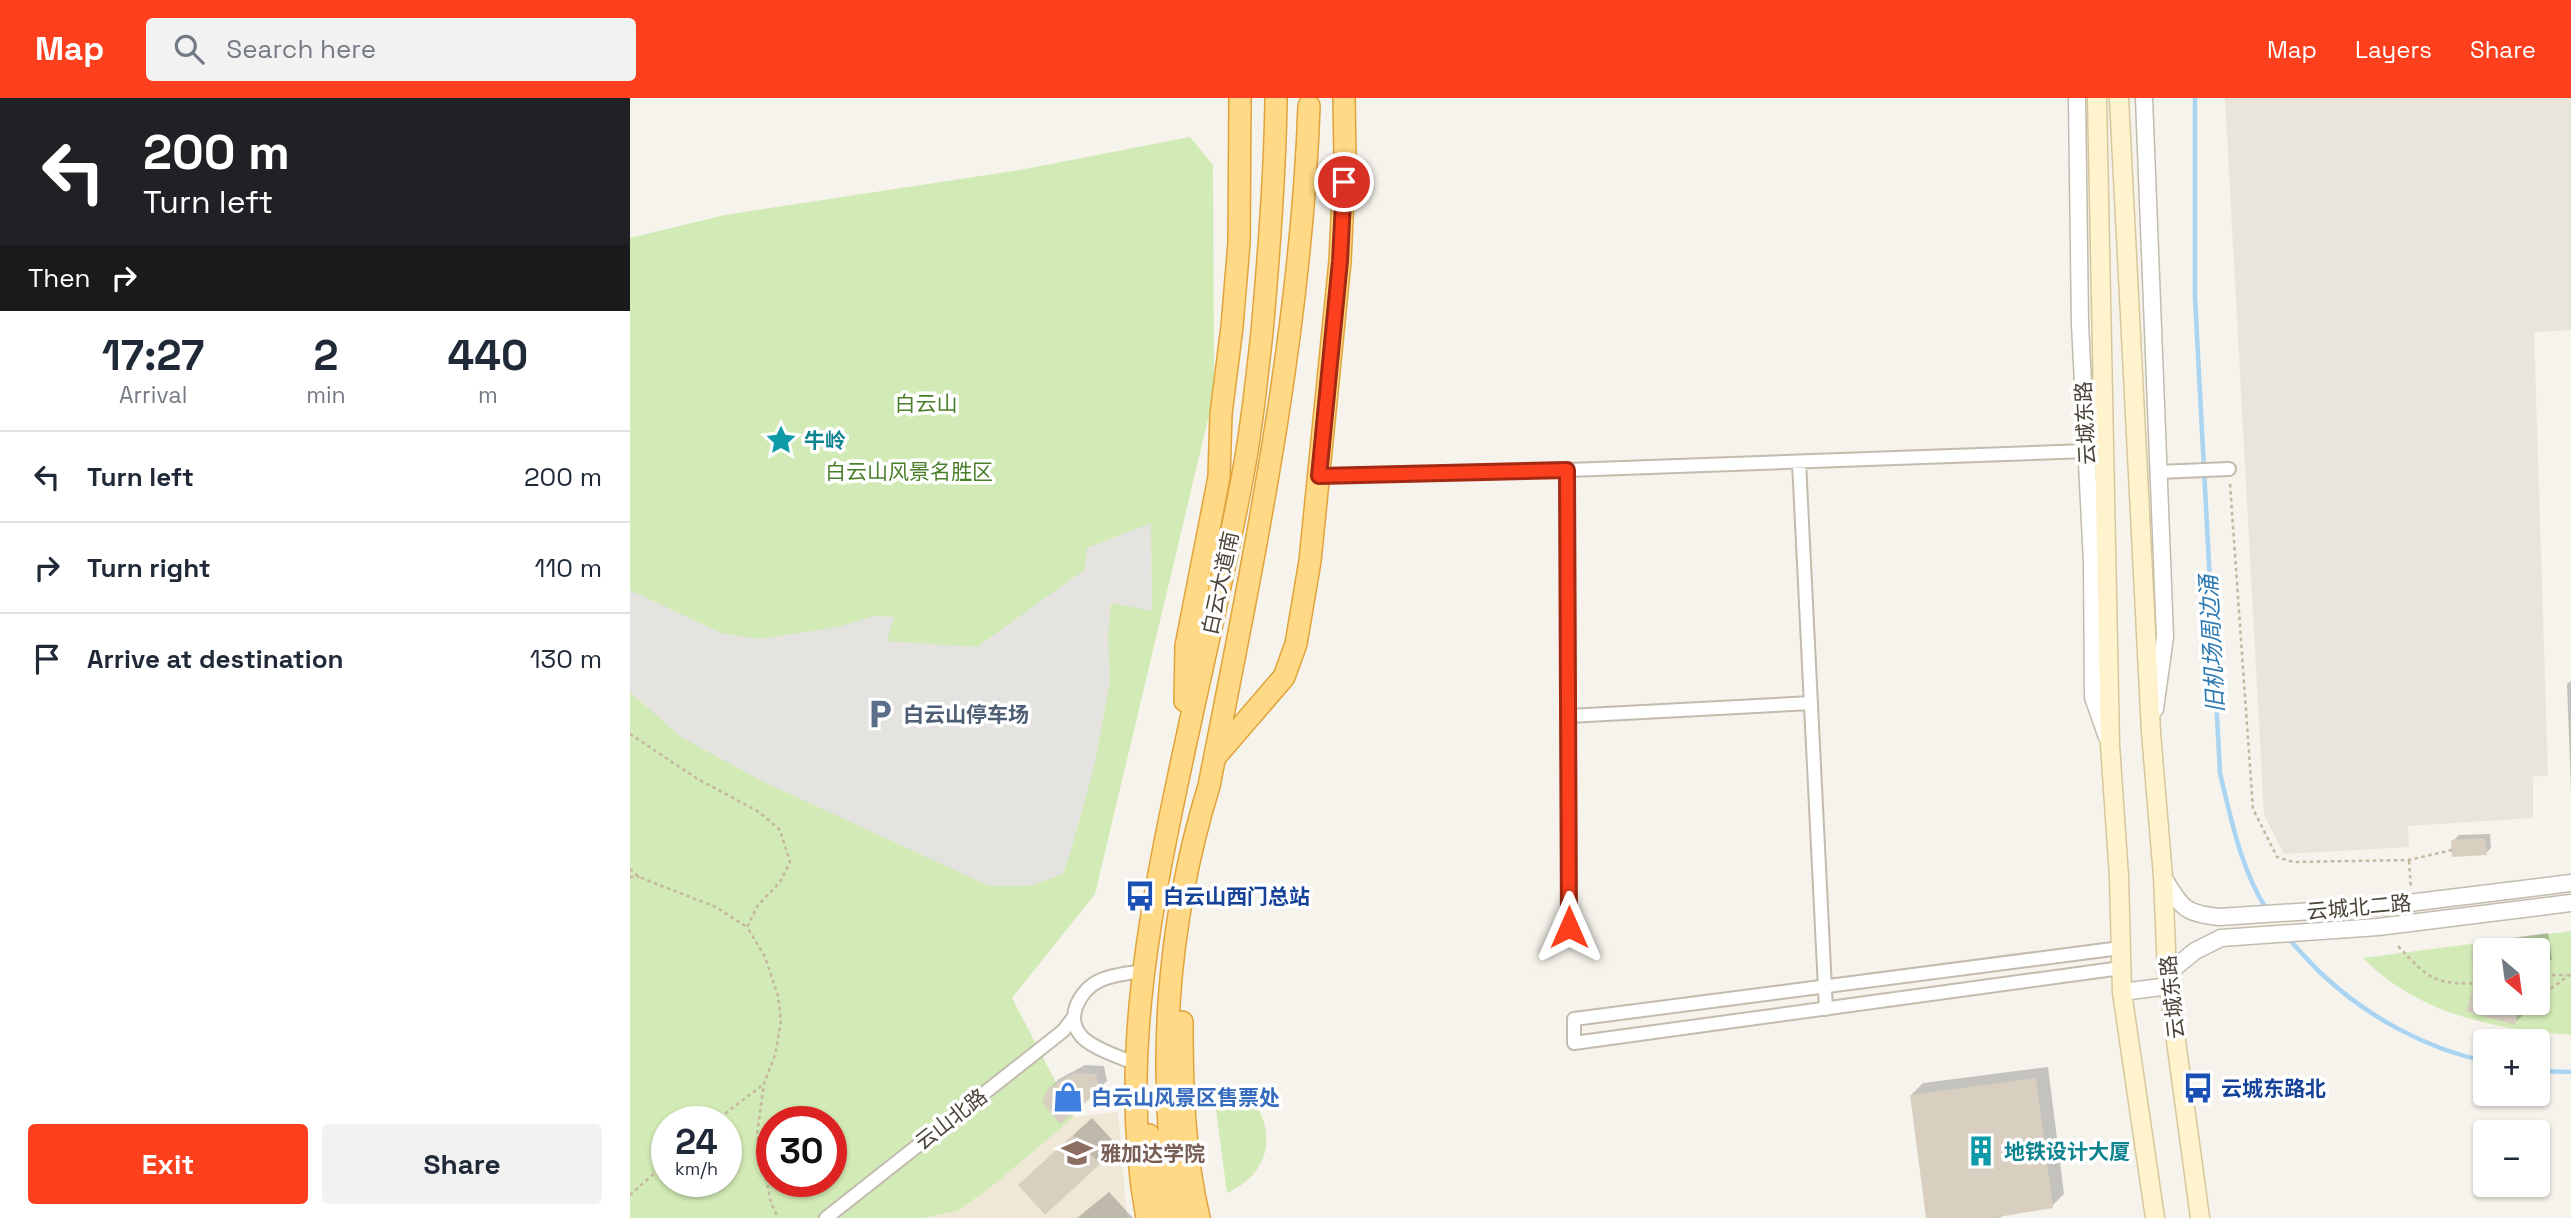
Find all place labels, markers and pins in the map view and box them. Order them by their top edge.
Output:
pin [1314,152,1374,212]
place icon: 牛岭 [764,423,798,457]
place label: 牛岭 [804,427,846,454]
parking icon: 白云山停车场 [863,697,897,731]
place label: 白云山停车场 [903,701,1029,728]
bus stop icon: 白云山西门总站 [1123,879,1157,913]
place label: 白云山西门总站 [1163,883,1310,910]
bus stop icon: 云城东路北 [2181,1071,2215,1105]
place label: 云城东路北 [2221,1075,2326,1102]
shop icon: 白云山风景区售票处 [1051,1080,1085,1114]
place label: 白云山风景区售票处 [1091,1084,1280,1111]
building icon: 地铁设计大厦 [1964,1134,1998,1168]
school or university icon: 雅加达学院 [1060,1136,1094,1170]
place label: 地铁设计大厦 [2004,1138,2130,1165]
place label: 雅加达学院 [1100,1140,1205,1167]

